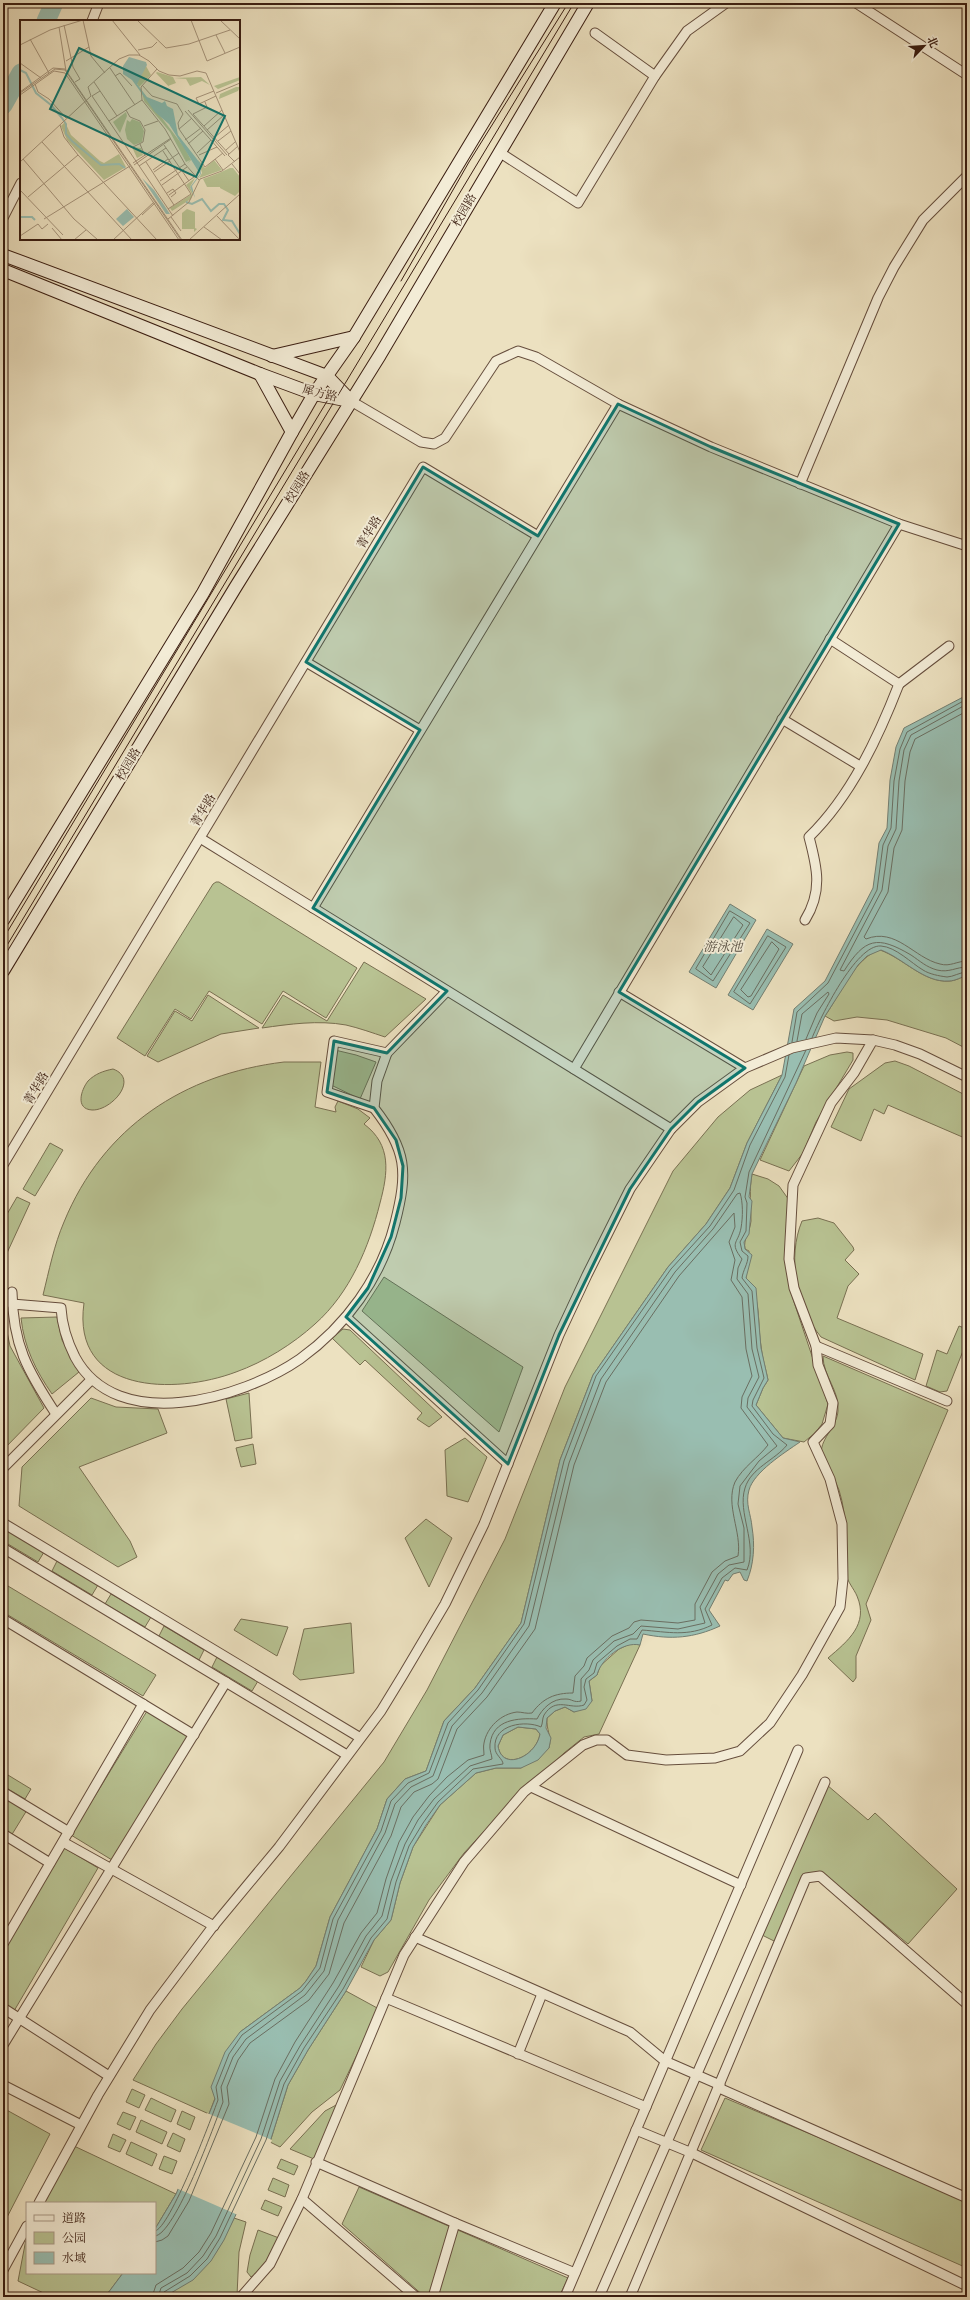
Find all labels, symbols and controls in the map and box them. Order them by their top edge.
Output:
inset map [20,20,240,240]
north arrow [904,26,944,66]
text: 北 [924,34,941,50]
street label: 校园路 [449,191,479,229]
street label: 犀方路 [301,382,339,404]
street label: 校园路 [282,468,312,506]
street label: 菁华路 [354,513,384,551]
street label: 校园路 [113,745,143,783]
street label: 菁华路 [188,791,218,829]
water label: 游泳池 [703,939,744,954]
street label: 菁华路 [21,1069,51,1107]
legend [26,2202,156,2274]
text: 道路 [62,2211,86,2225]
text: 公园 [62,2231,86,2245]
text: 水域 [62,2251,86,2265]

